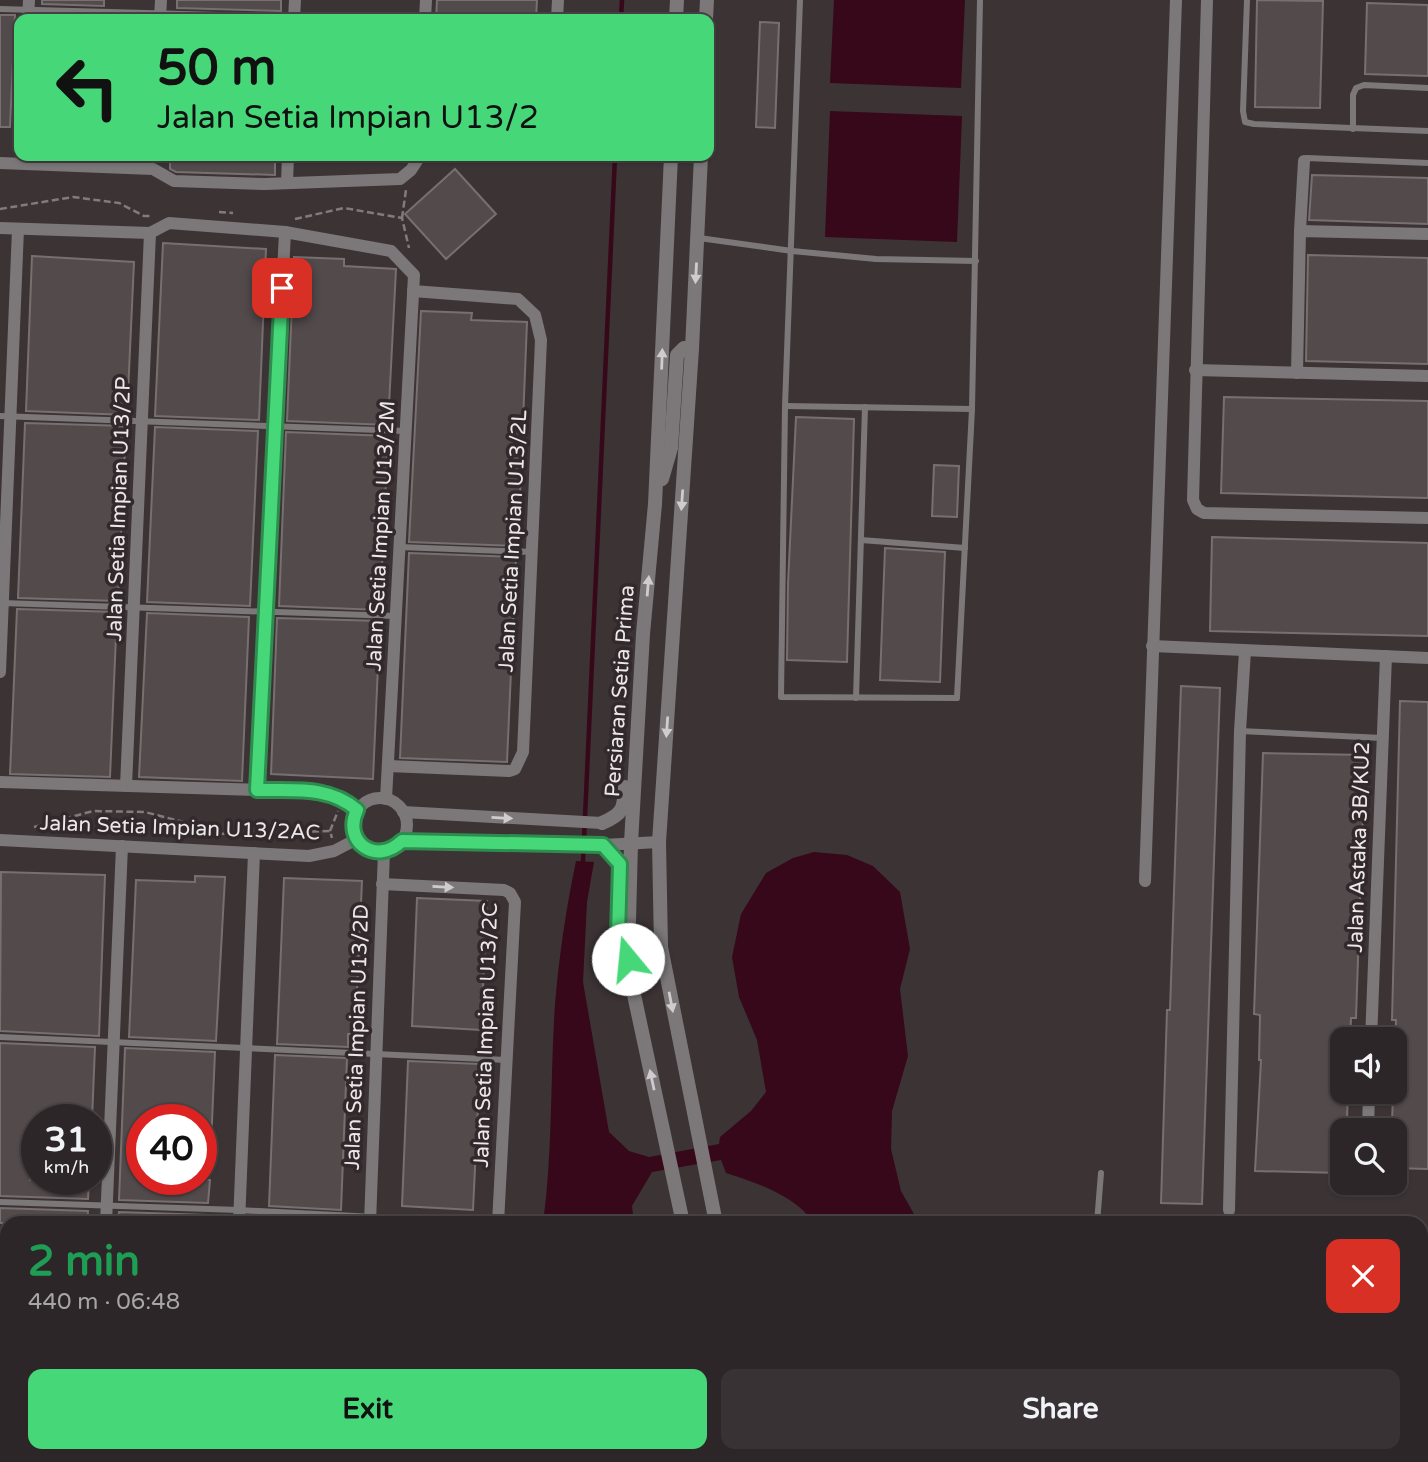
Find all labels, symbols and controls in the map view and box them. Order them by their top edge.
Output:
text: 50 m [157,39,276,98]
icon: left [42,42,133,133]
text: Jalan Setia Impian U13/2 [157,99,539,137]
pin [252,258,312,318]
one-way arrow [690,262,701,284]
icon: arrive [263,269,301,307]
one-way arrow [656,348,667,370]
street label: Jalan Setia Impian U13/2P [102,376,136,642]
street label: Jalan Setia Impian U13/2M [361,400,401,672]
street label: Jalan Setia Impian U13/2L [494,409,532,673]
one-way arrow [676,489,687,511]
one-way arrow [643,575,654,597]
street label: Persiaran Setia Prima [600,584,640,798]
one-way arrow [661,716,672,738]
street label: Jalan Astaka 3B/KU2 [1343,741,1375,953]
street label: Jalan Setia Impian U13/2AC [39,811,321,845]
one-way arrow [491,812,513,823]
one-way arrow [432,881,454,892]
street label: Jalan Setia Impian U13/2C [469,902,503,1168]
street label: Jalan Setia Impian U13/2D [340,903,374,1171]
position arrow [591,922,665,996]
one-way arrow [666,991,677,1013]
map controls [1330,1027,1407,1195]
button: sound [1330,1027,1407,1104]
one-way arrow [647,1069,658,1091]
speed limit sign: 40 [126,1104,217,1195]
button: search [1330,1118,1407,1195]
text: 31 [45,1119,88,1161]
text: km/h [44,1156,89,1178]
text: 2 min [28,1236,140,1287]
button: close [1326,1239,1400,1313]
text: 440 m · 06:48 [28,1288,180,1316]
button: Exit [28,1369,707,1449]
button: Share [721,1369,1400,1449]

